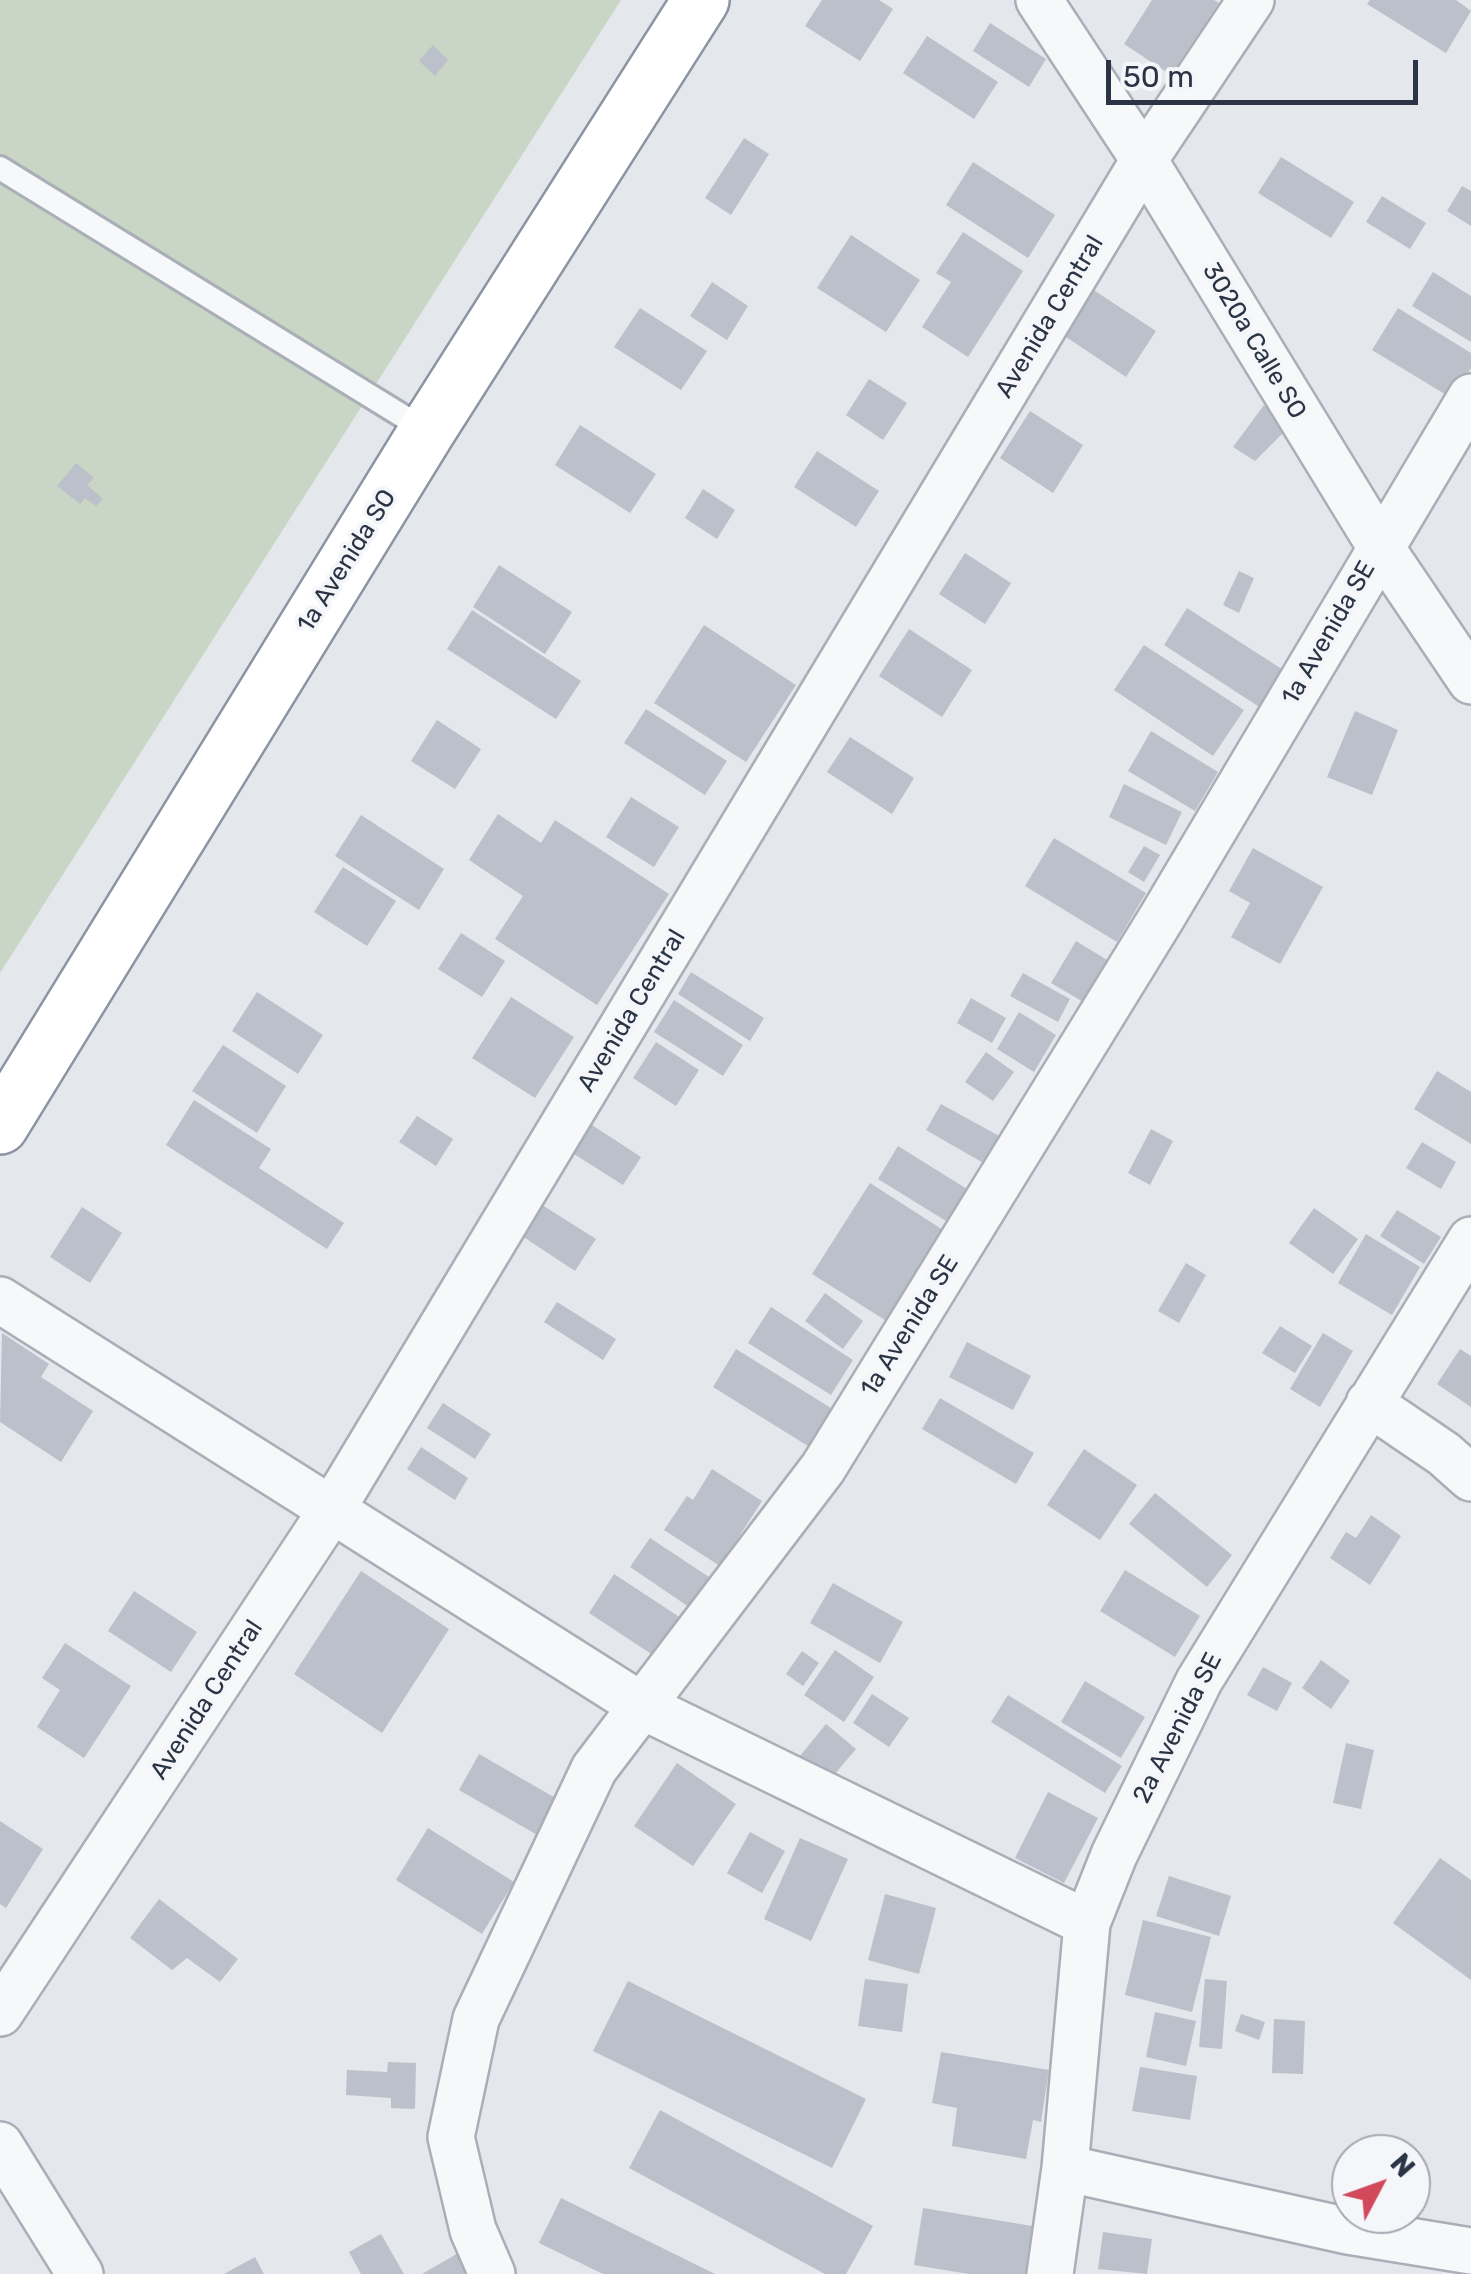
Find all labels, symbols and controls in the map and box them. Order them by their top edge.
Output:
scale bar [1111,40,1424,102]
text: 50 m [1123,59,1194,95]
street label: Avenida Central [990,230,1110,404]
street label: 3020a Calle SO [1196,258,1312,424]
street label: 1a Avenida SO [291,484,403,638]
street label: 1a Avenida SE [1276,556,1382,710]
street label: Avenida Central [572,924,692,1098]
street label: 1a Avenida SE [855,1250,965,1402]
street label: Avenida Central [144,1615,270,1785]
street label: 2a Avenida SE [1127,1648,1229,1808]
north arrow [1331,2134,1431,2234]
text: N [1383,2147,1422,2184]

